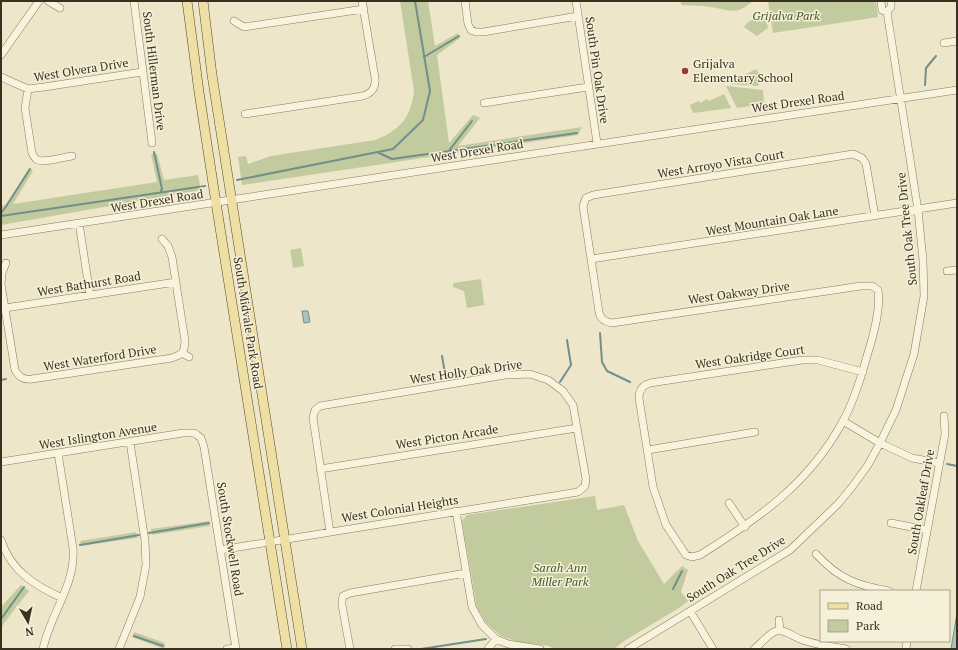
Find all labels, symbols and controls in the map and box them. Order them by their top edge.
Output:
park label: Grijalva Park [752,8,820,23]
street label: South Hillerman Drive [140,11,169,131]
street label: South Pin Oak Drive [583,15,612,124]
street label: West Olvera Drive [33,55,129,84]
place label: Grijalva Elementary School [693,56,794,85]
marker: Grijalva Elementary School [680,66,690,76]
street label: West Drexel Road [751,88,846,115]
street label: West Drexel Road [430,136,525,165]
street label: West Arroyo Vista Court [656,146,786,181]
street label: South Oak Tree Drive [893,172,920,286]
street label: West Drexel Road [110,186,205,215]
street label: West Mountain Oak Lane [705,203,839,238]
street label: South Midvale Park Road [231,256,266,390]
street label: West Bathurst Road [36,268,142,299]
street label: West Oakway Drive [687,278,791,307]
street label: West Waterford Drive [42,341,157,374]
street label: West Oakridge Court [694,341,806,372]
street label: West Holly Oak Drive [409,356,523,387]
street label: West Islington Avenue [38,419,158,452]
street label: West Picton Arcade [395,421,499,452]
street label: South Oakleaf Drive [904,448,937,556]
street label: South Stockwell Road [214,481,247,597]
street label: West Colonial Heights [340,492,459,525]
street label: South Oak Tree Drive [684,532,788,605]
park label: Sarah Ann Miller Park [531,560,589,589]
legend [820,590,950,642]
text: Road [856,598,883,613]
north arrow [8,602,48,642]
text: Park [856,618,881,633]
text: N [24,624,35,640]

